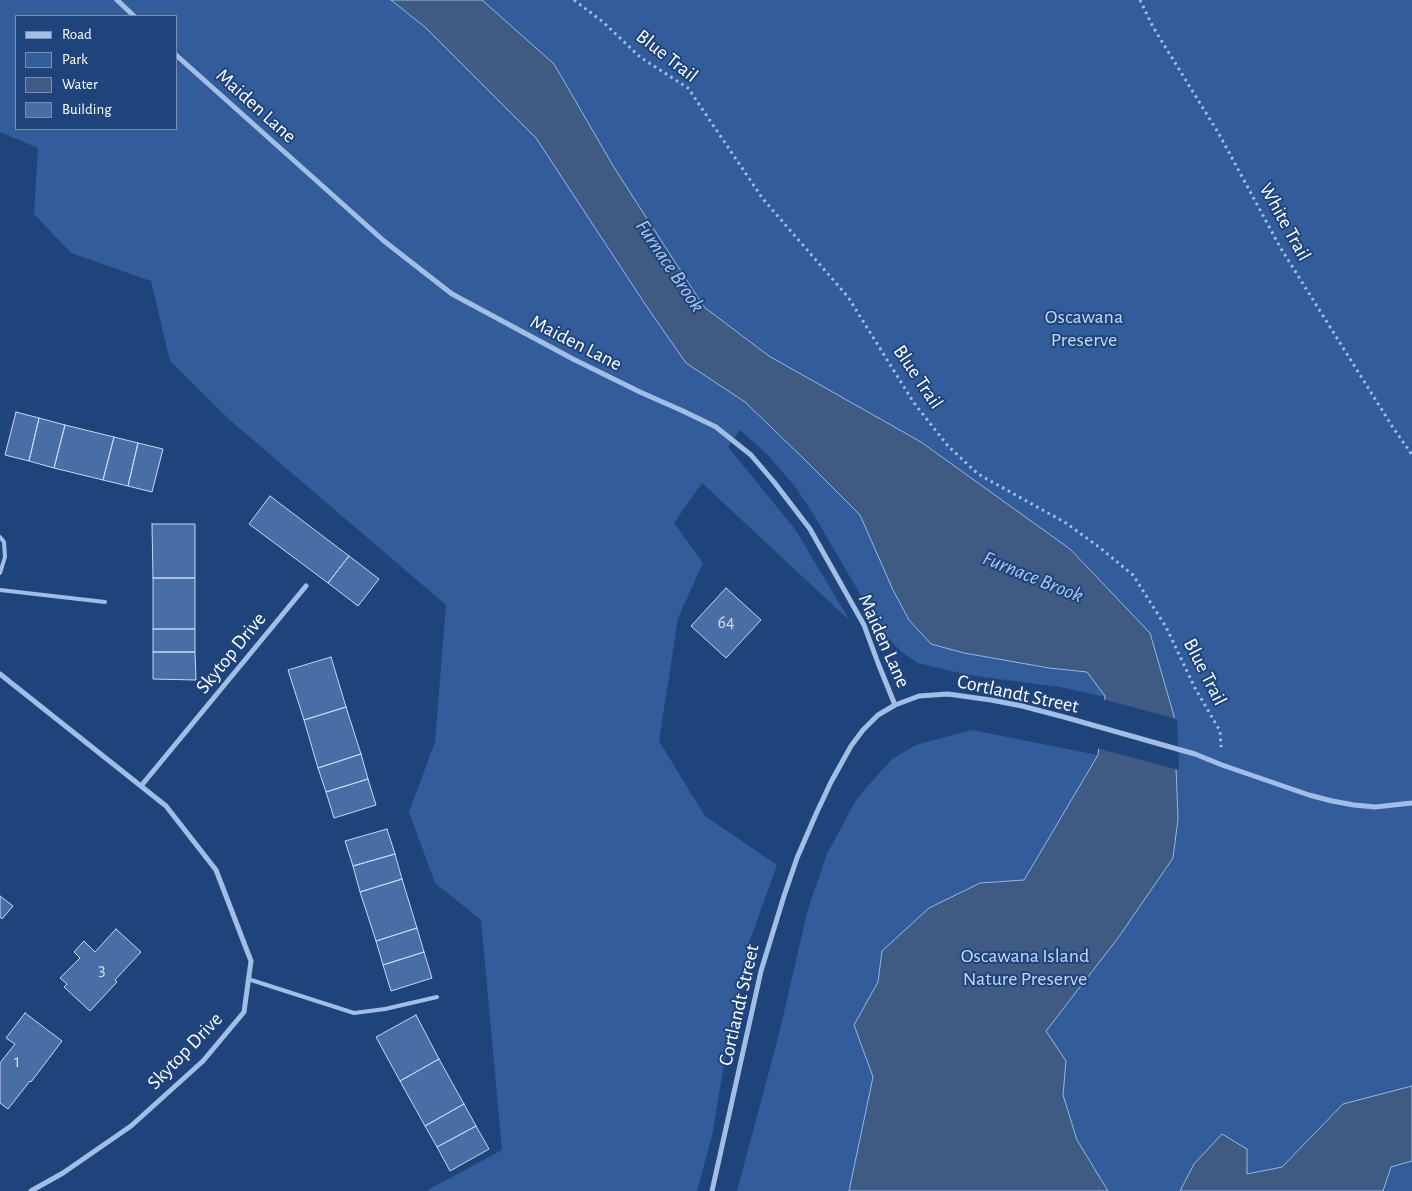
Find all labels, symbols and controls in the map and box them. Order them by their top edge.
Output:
legend [15,15,178,130]
street label: Blue Trail [631,24,703,88]
text: Road [62,27,92,42]
text: Park [62,52,88,67]
street label: Maiden Lane [211,64,301,148]
text: Water [62,77,98,92]
text: Building [62,102,112,117]
street label: White Trail [1254,179,1316,265]
water label: Furnace Brook [630,215,710,317]
park label: Oscawana Preserve [1045,305,1123,352]
street label: Maiden Lane [526,310,626,376]
street label: Blue Trail [888,340,948,414]
water label: Furnace Brook [979,545,1087,609]
street label: Maiden Lane [853,591,915,691]
street label: Skytop Drive [191,607,271,699]
house number: 64 [717,612,735,634]
street label: Blue Trail [1178,634,1232,710]
street label: Cortlandt Street [955,669,1081,719]
street label: Cortlandt Street [713,942,765,1068]
park label: Oscawana Island Nature Preserve [961,944,1089,991]
house number: 3 [98,959,106,981]
street label: Skytop Drive [142,1007,228,1095]
house number: 1 [14,1051,20,1073]

